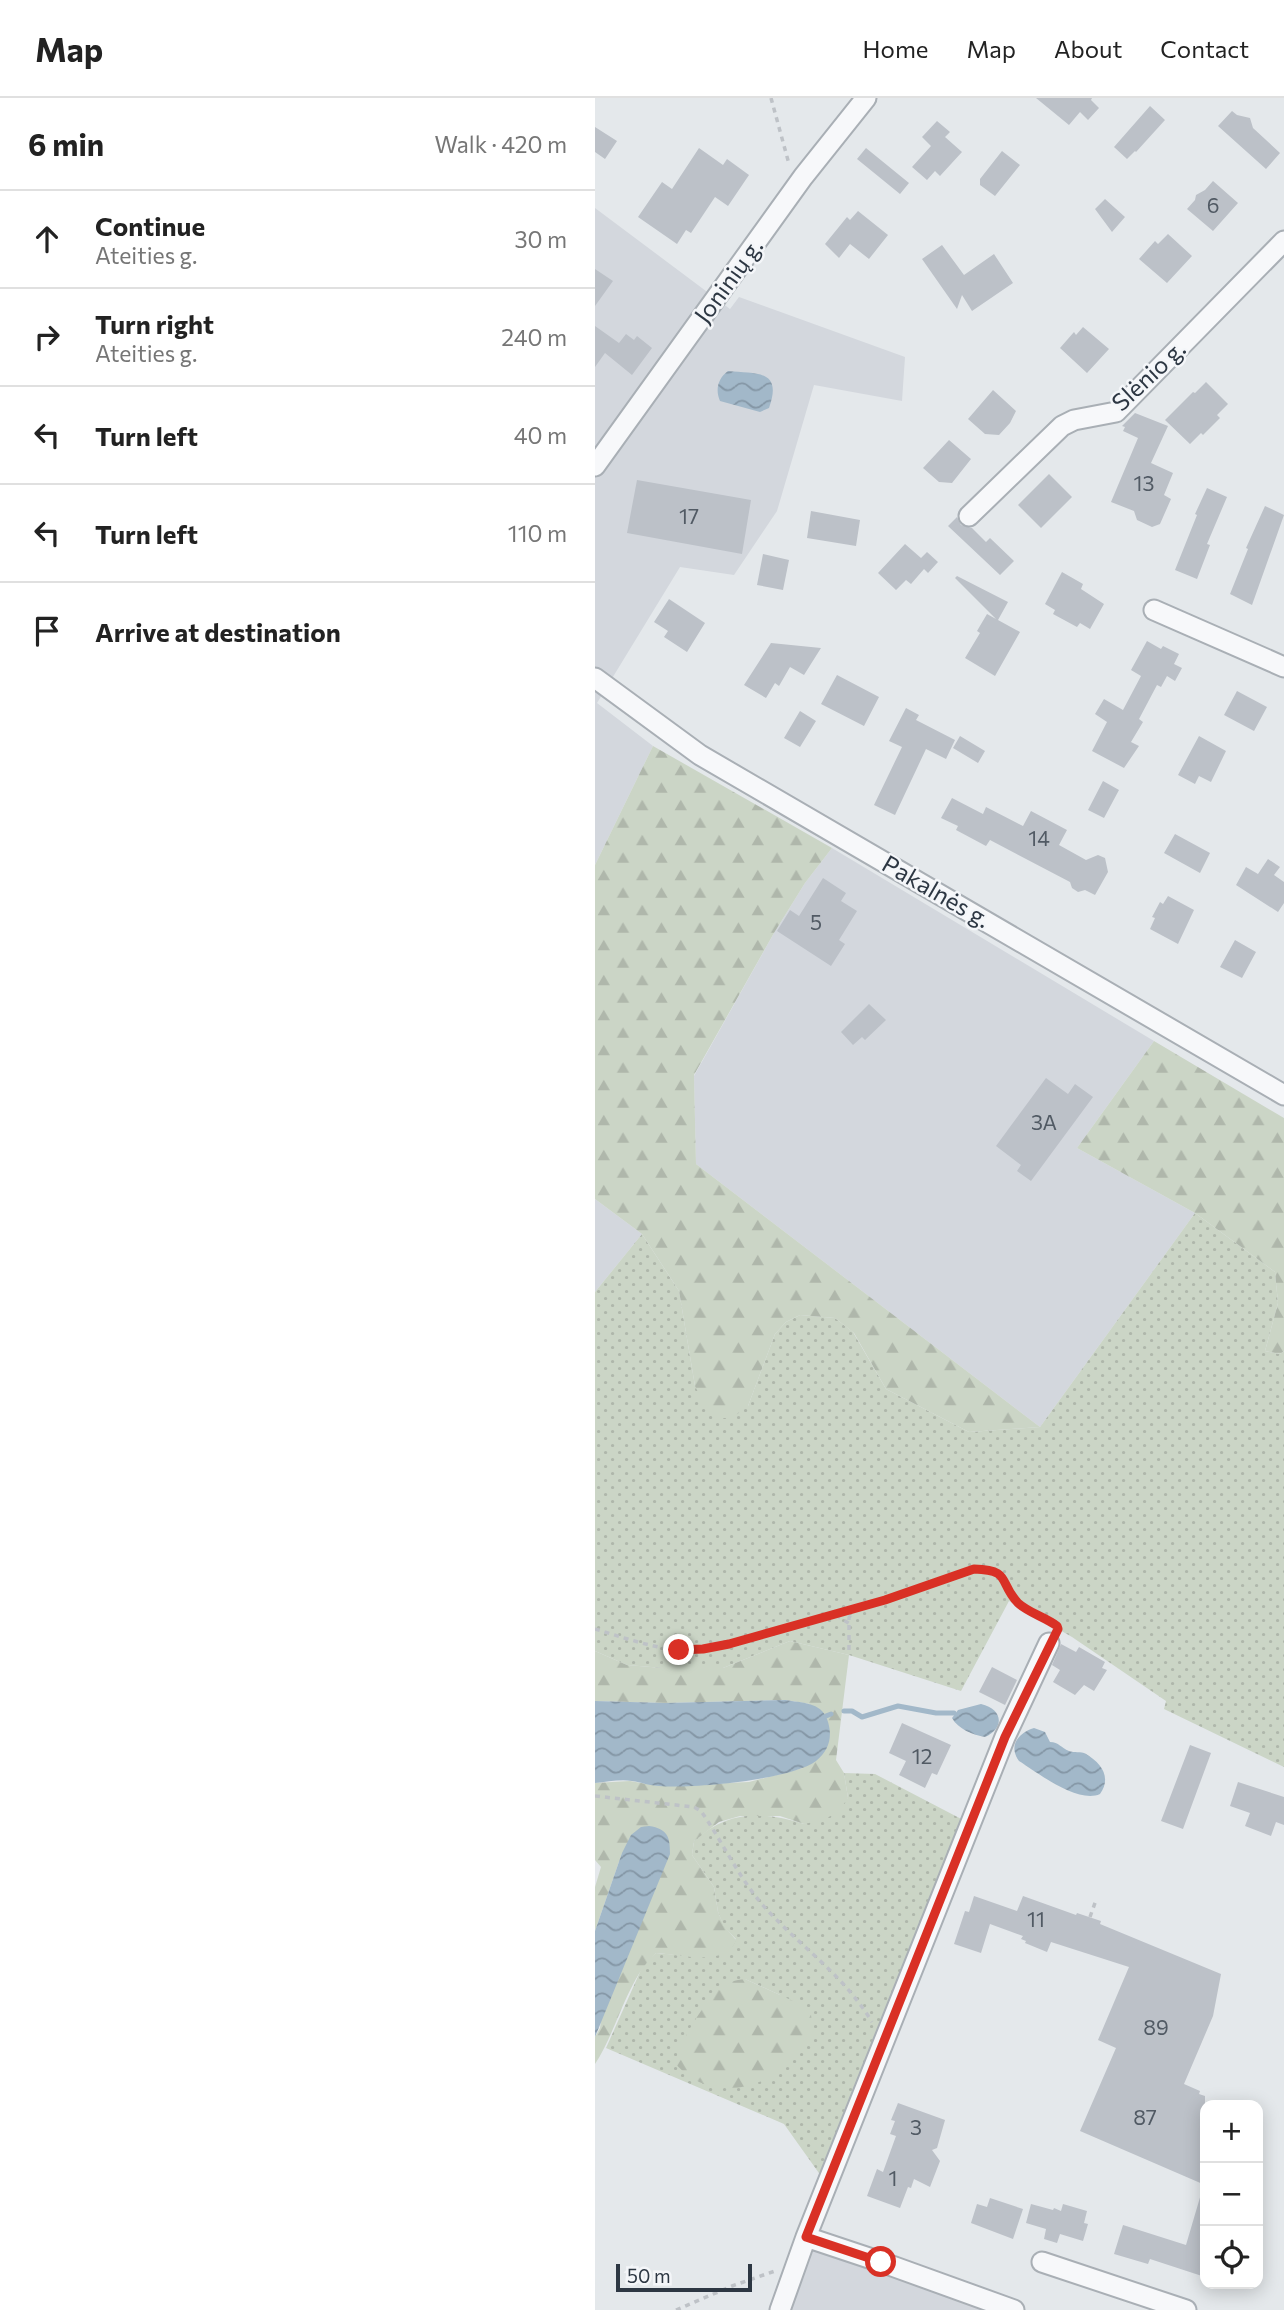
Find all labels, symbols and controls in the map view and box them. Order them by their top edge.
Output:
text: Map [35,28,103,69]
text: Home [863,34,929,63]
text: Map [967,34,1016,63]
text: About [1054,34,1122,63]
text: Contact [1160,34,1249,63]
text: 6 min [28,125,104,162]
text: Walk · 420 m [435,130,567,158]
house number: 6 [1207,192,1219,217]
text: Continue [95,210,205,241]
icon: ahead [28,220,66,258]
text: 30 m [514,225,567,253]
street label: Joninių g. [687,232,768,328]
text: Ateities g. [95,241,198,269]
text: Turn right [95,308,214,339]
icon: right [28,318,66,356]
text: 240 m [501,323,567,351]
street label: Slėnio g. [1105,333,1191,416]
text: Ateities g. [95,339,198,367]
icon: left [28,416,66,454]
text: Turn left [95,420,198,451]
text: 40 m [514,421,567,449]
house number: 13 [1134,470,1154,495]
house number: 17 [679,503,699,528]
icon: left [28,514,66,552]
text: Turn left [95,518,198,549]
text: 110 m [508,519,567,547]
icon: arrive [28,612,66,650]
text: Arrive at destination [95,616,341,647]
house number: 14 [1028,825,1050,850]
street label: Pakalnės g. [878,848,996,933]
house number: 5 [810,909,822,934]
house number: 3A [1031,1109,1057,1134]
route end [663,1634,694,1665]
house number: 12 [912,1743,932,1768]
house number: 11 [1027,1906,1045,1931]
house number: 89 [1143,2014,1169,2039]
map controls [1200,2100,1263,2289]
button: + [1200,2100,1263,2163]
house number: 87 [1133,2104,1157,2129]
house number: 3 [910,2114,922,2139]
button: − [1200,2163,1263,2226]
house number: 1 [889,2165,897,2190]
button: locate [1200,2226,1263,2289]
route start [865,2246,896,2277]
scale bar [616,2261,753,2293]
text: 50 m [627,2264,671,2287]

